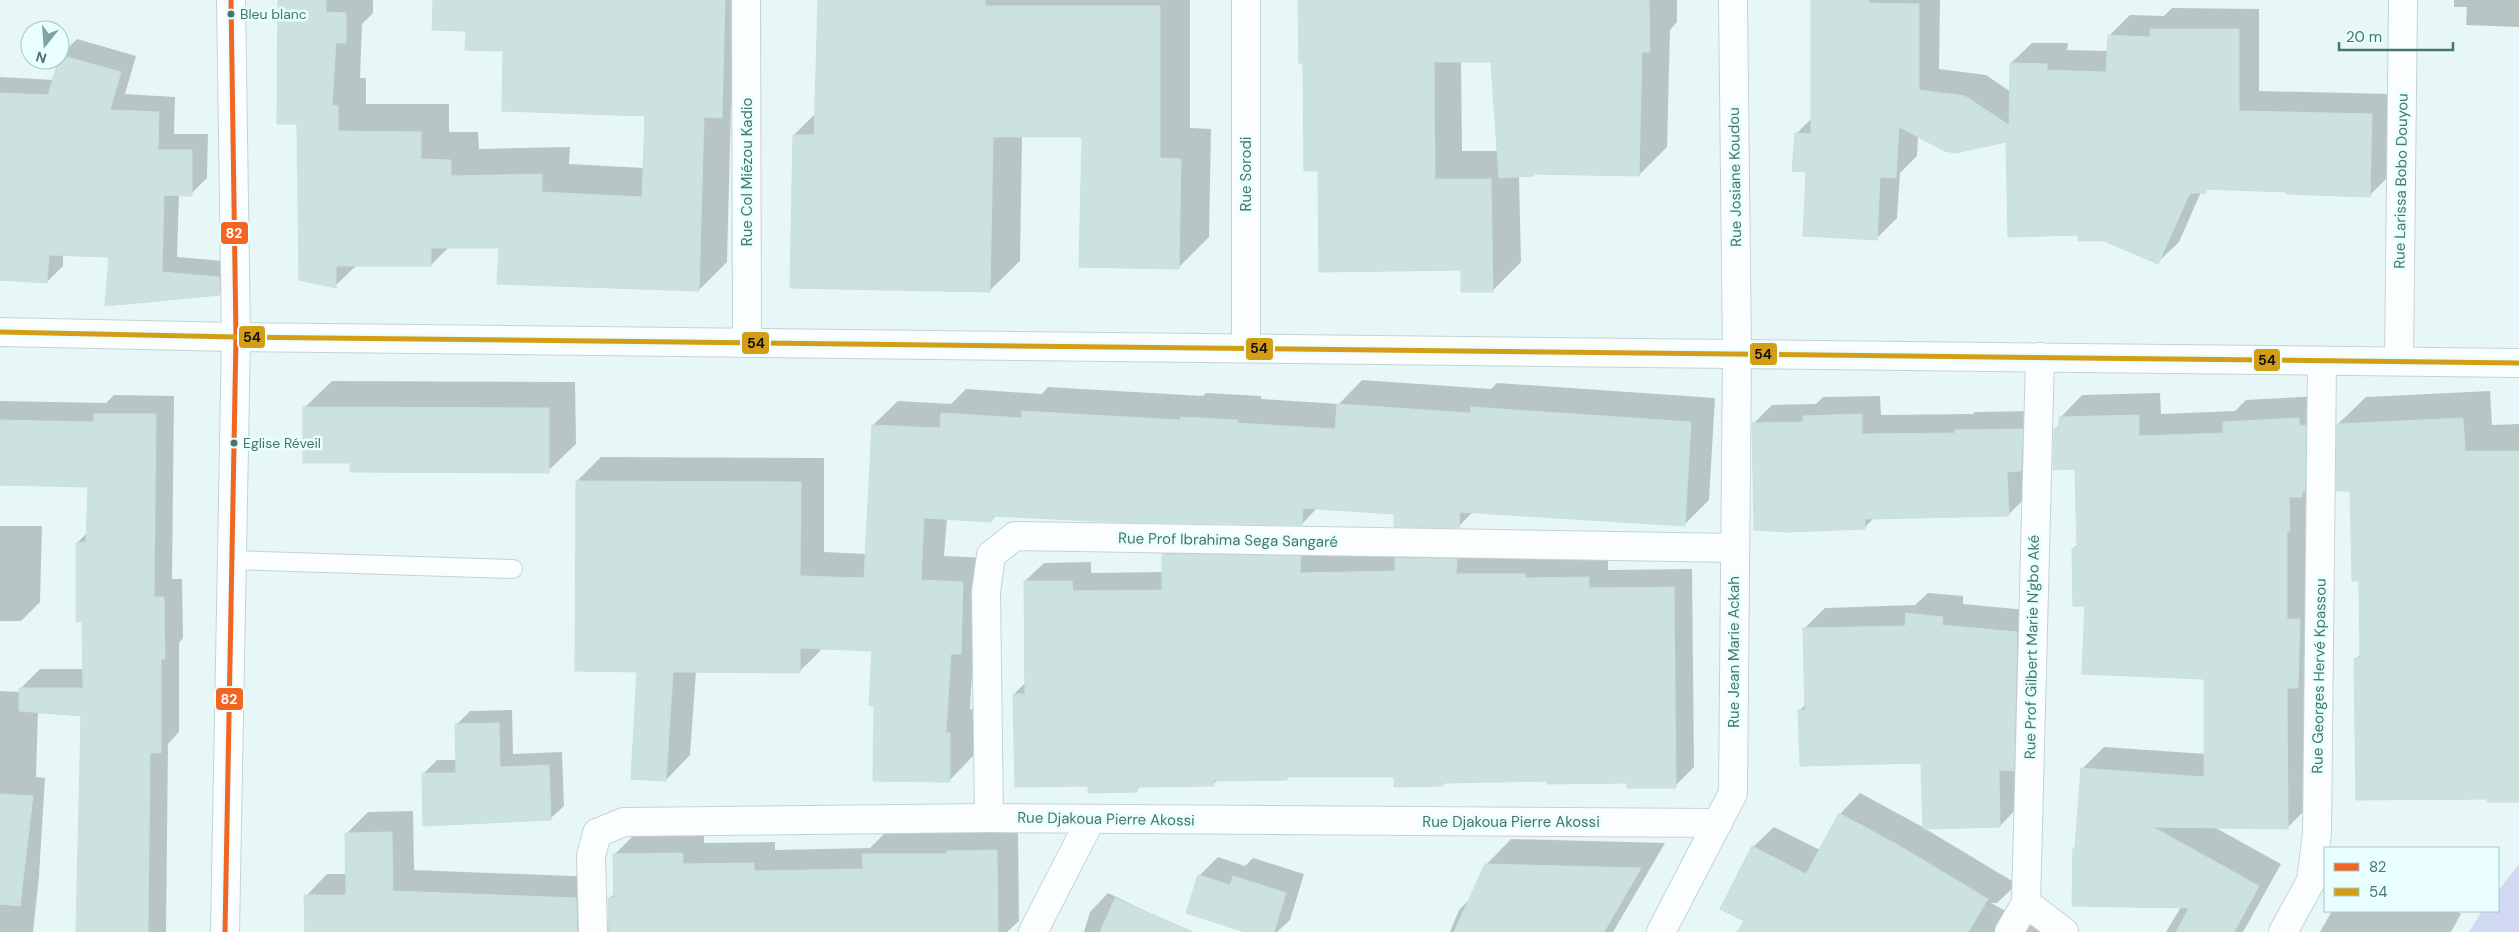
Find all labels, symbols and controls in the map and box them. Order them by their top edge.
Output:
place label: Bleu blanc [240,5,307,23]
marker: Bleu blanc [226,9,236,19]
north arrow [20,20,70,70]
scale bar [2339,20,2453,52]
text: 20 m [2346,27,2382,47]
text: N [34,47,49,68]
street label: Rue Larissa Bobo Douyou [2389,93,2413,269]
street label: Rue Col Miézou Kadio [737,98,757,246]
street label: Rue Josiane Koudou [1724,107,1746,247]
street label: Rue Sorodi [1236,137,1256,211]
line badge: 82 [220,221,249,245]
text: 82 [226,224,242,242]
line badge: 54 [238,325,266,349]
text: 54 [243,328,261,346]
line badge: 54 [741,331,770,355]
text: 54 [747,334,765,352]
line badge: 54 [1245,337,1274,361]
text: 54 [1250,339,1268,357]
line badge: 54 [1749,342,1778,366]
text: 54 [1754,345,1772,363]
line badge: 54 [2253,348,2281,372]
text: 54 [2258,351,2276,369]
place label: Eglise Réveil [243,434,321,452]
marker: Eglise Réveil [229,438,239,448]
street label: Rue Prof Ibrahima Sega Sangaré [1118,528,1338,552]
street label: Rue Prof Gilbert Marie N'gbo Aké [2020,535,2044,759]
street label: Rue Jean Marie Ackah [1724,576,1744,728]
street label: Rue Georges Hervé Kpassou [2307,578,2331,774]
line badge: 82 [215,687,244,711]
text: 82 [221,690,237,708]
street label: Rue Djakoua Pierre Akossi [1017,807,1195,831]
street label: Rue Djakoua Pierre Akossi [1422,812,1600,832]
legend [2324,847,2499,912]
text: 82 [2369,857,2387,877]
text: 54 [2369,882,2387,902]

